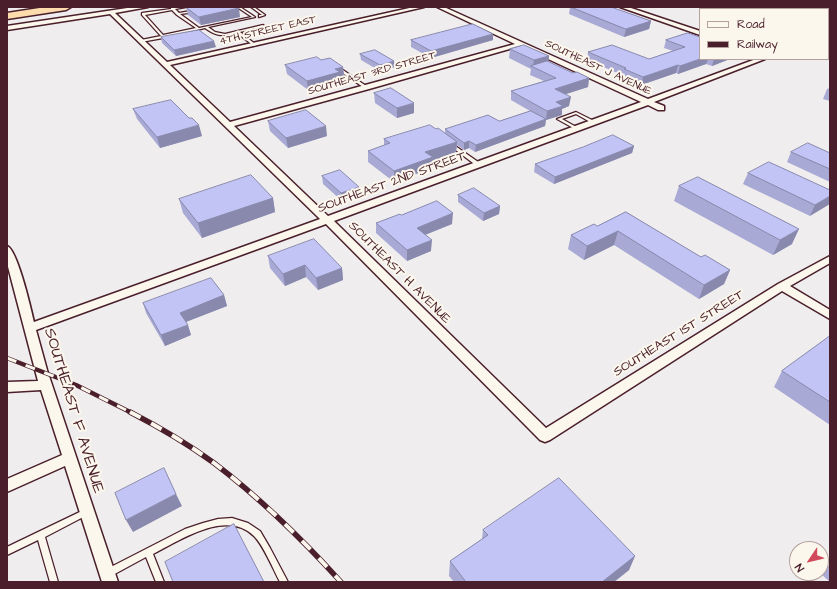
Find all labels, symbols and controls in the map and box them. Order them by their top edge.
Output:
legend [699,8,829,60]
street label: 4TH STREET EAST [218,13,318,49]
text: Road [737,16,765,33]
text: Railway [737,36,778,53]
street label: SOUTHEAST J AVENUE [543,37,653,99]
street label: SOUTHEAST 3RD STREET [306,49,438,99]
street label: SOUTHEAST 2ND STREET [316,149,468,217]
street label: SOUTHEAST H AVENUE [345,219,453,327]
street label: SOUTHEAST 1ST STREET [611,287,747,381]
street label: SOUTHEAST F AVENUE [39,326,107,496]
north arrow [789,541,829,581]
text: N [791,560,808,575]

